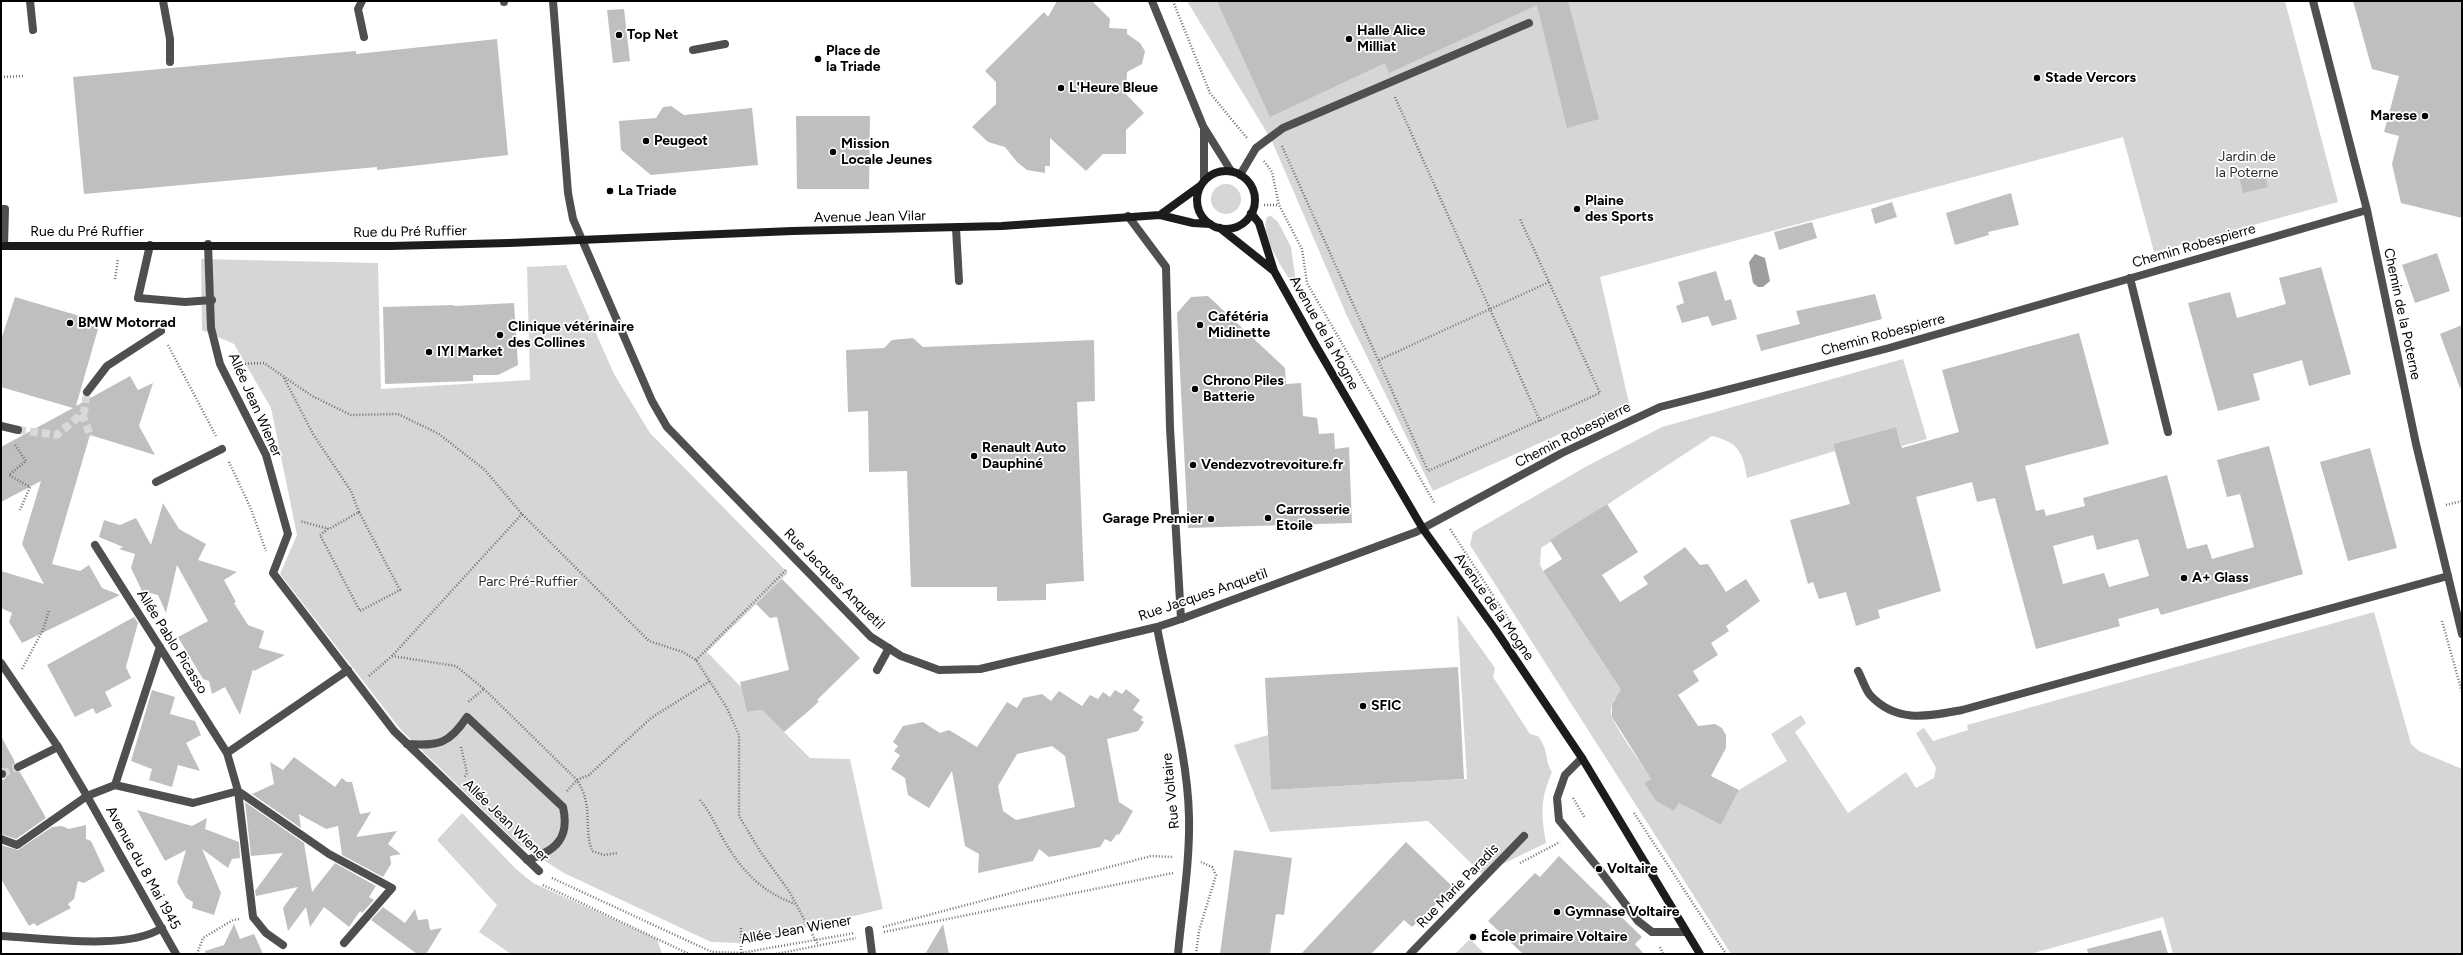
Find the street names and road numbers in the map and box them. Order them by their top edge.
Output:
street label: Avenue Jean Vilar [814,208,926,226]
street label: Chemin Robespierre [2130,220,2258,272]
street label: Rue du Pré Ruffier [353,223,467,241]
street label: Rue du Pré Ruffier [30,224,144,240]
street label: Chemin de la Poterne [2380,247,2424,381]
street label: Avenue de la Mogne [1286,273,1362,393]
street label: Chemin Robespierre [1819,310,1947,360]
street label: Allée Jean Wiener [225,350,285,460]
street label: Chemin Robespierre [1512,399,1634,471]
street label: Rue Jacques Anquetil [780,525,888,633]
street label: Avenue de la Mogne [1451,550,1537,664]
street label: Rue Jacques Anquetil [1136,565,1270,625]
street label: Allée Pablo Picasso [133,587,211,697]
street label: Rue Voltaire [1159,752,1183,830]
street label: Allée Jean Wiener [460,776,552,866]
street label: Avenue du 8 Mai 1945 [102,803,184,933]
street label: Rue Marie Paradis [1414,840,1502,932]
street label: Allée Jean Wiener [739,912,853,948]

